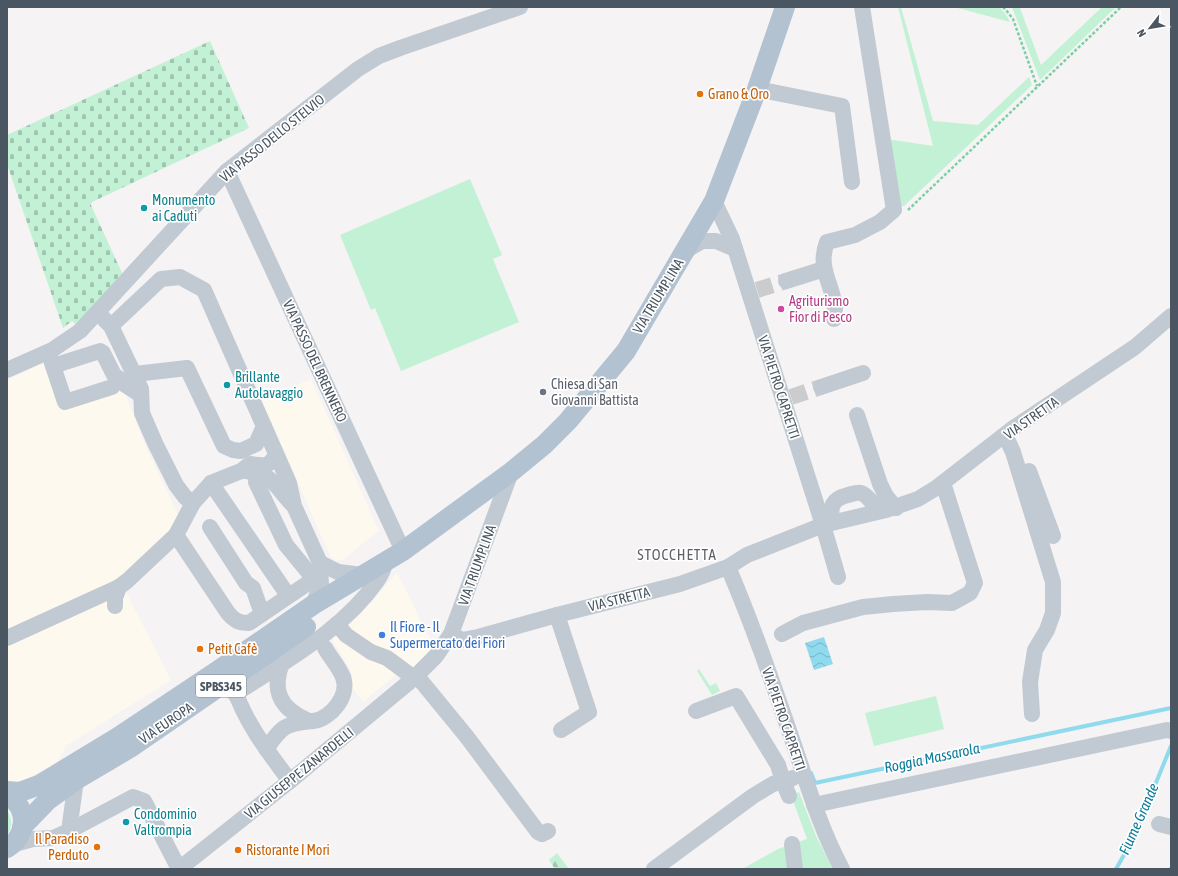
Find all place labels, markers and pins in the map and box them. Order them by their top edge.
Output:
place label: Grano & Oro [708,86,769,102]
marker: Grano & Oro [695,89,705,99]
place label: Monumento ai Caduti [152,192,215,224]
marker: Monumento ai Caduti [139,203,149,213]
place label: Agriturismo Fior di Pesco [789,293,852,325]
marker: Agriturismo Fior di Pesco [776,304,786,314]
place label: Brillante Autolavaggio [235,369,303,401]
place label: Chiesa di San Giovanni Battista [551,376,639,408]
marker: Brillante Autolavaggio [222,380,232,390]
marker: Chiesa di San Giovanni Battista [538,387,548,397]
place label: Il Fiore - Il Supermercato dei Fiori [390,619,505,651]
marker: Il Fiore - Il Supermercato dei Fiori [377,630,387,640]
place label: Petit Cafè [208,641,257,657]
marker: Petit Cafè [195,644,205,654]
place label: Condominio Valtrompia [134,806,197,838]
marker: Condominio Valtrompia [121,817,131,827]
place label: Il Paradiso Perduto [35,831,89,863]
marker: Il Paradiso Perduto [92,842,102,852]
place label: Ristorante I Mori [246,842,330,858]
marker: Ristorante I Mori [233,845,243,855]

